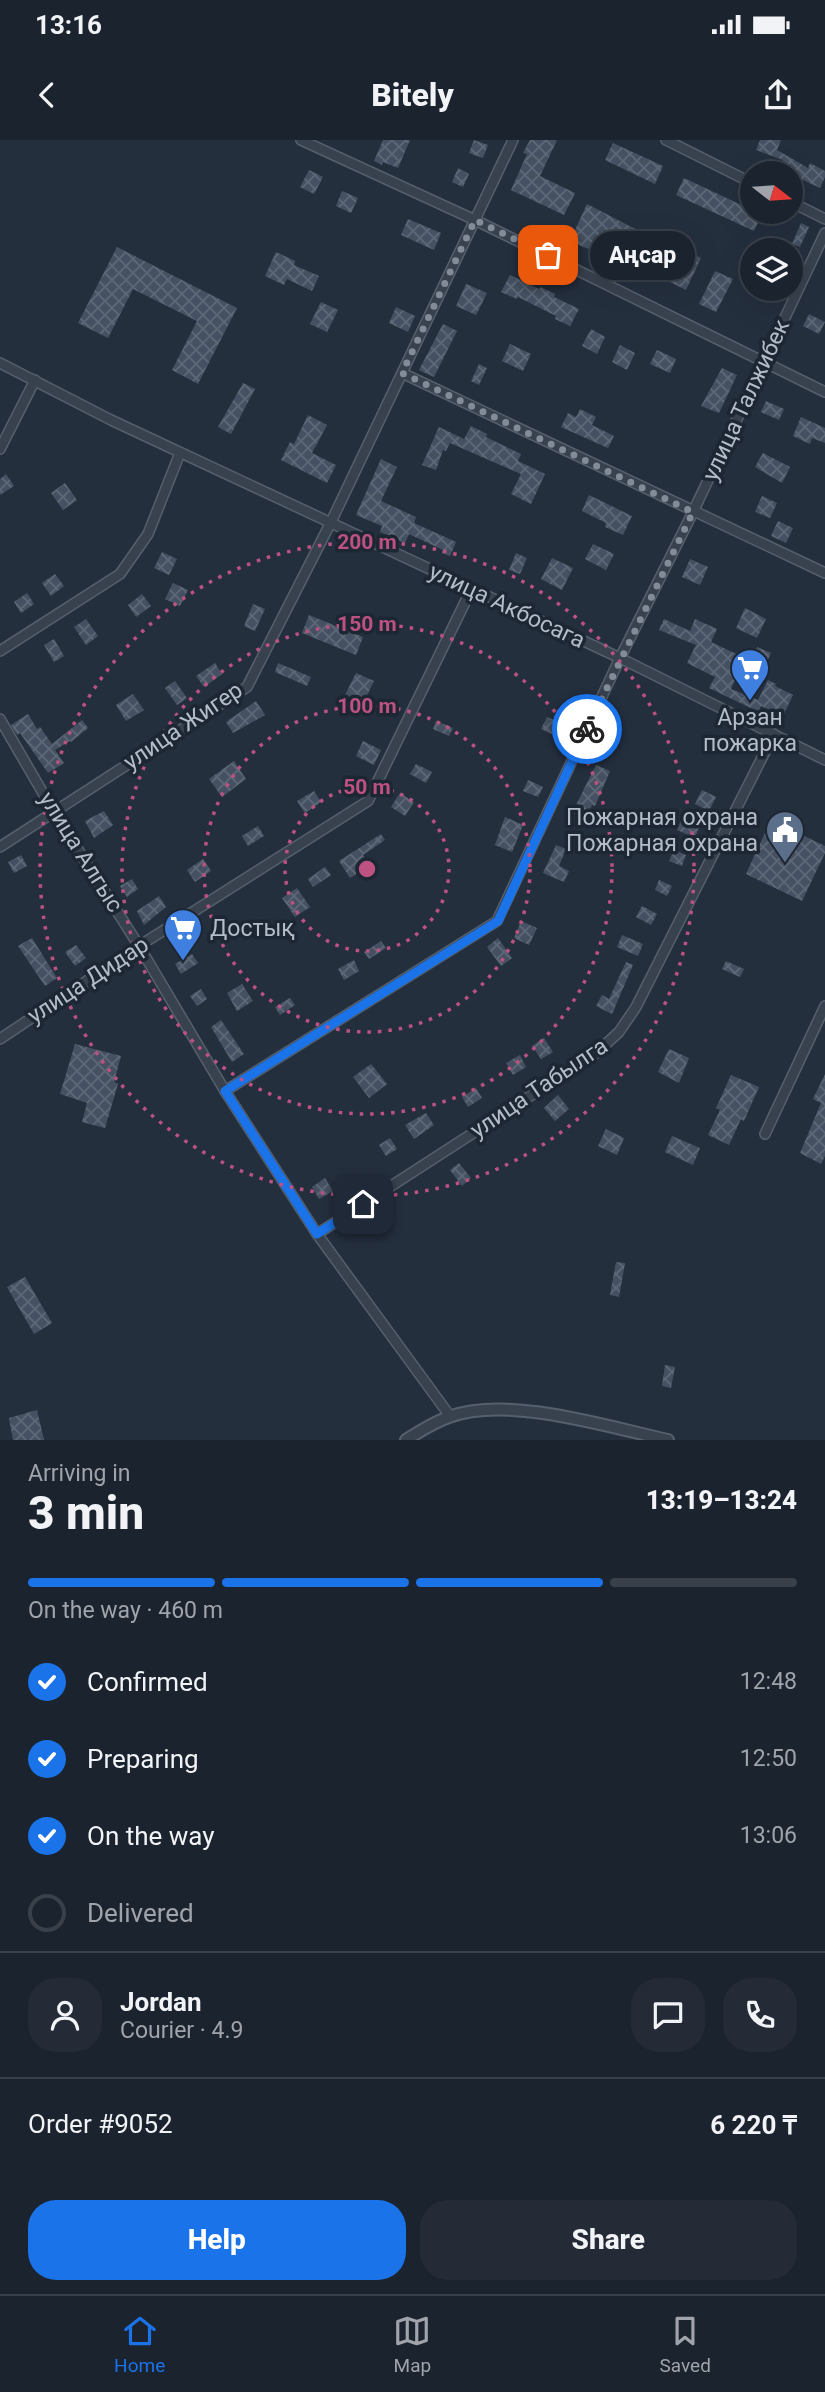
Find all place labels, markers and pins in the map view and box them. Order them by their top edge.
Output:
pin [518,225,578,285]
callout: Аңсар [590,230,695,280]
supermarket icon: Арзан пожарка [729,647,771,702]
place label: Арзан пожарка [703,704,797,757]
place label: Пожарная охрана Пожарная охрана [566,804,758,857]
public building icon: Пожарная охрана Пожарная охрана [764,809,806,864]
centre of rings [355,857,379,881]
supermarket icon: Достық [162,907,204,962]
place label: Достық [210,915,295,942]
pin [333,1174,393,1234]

